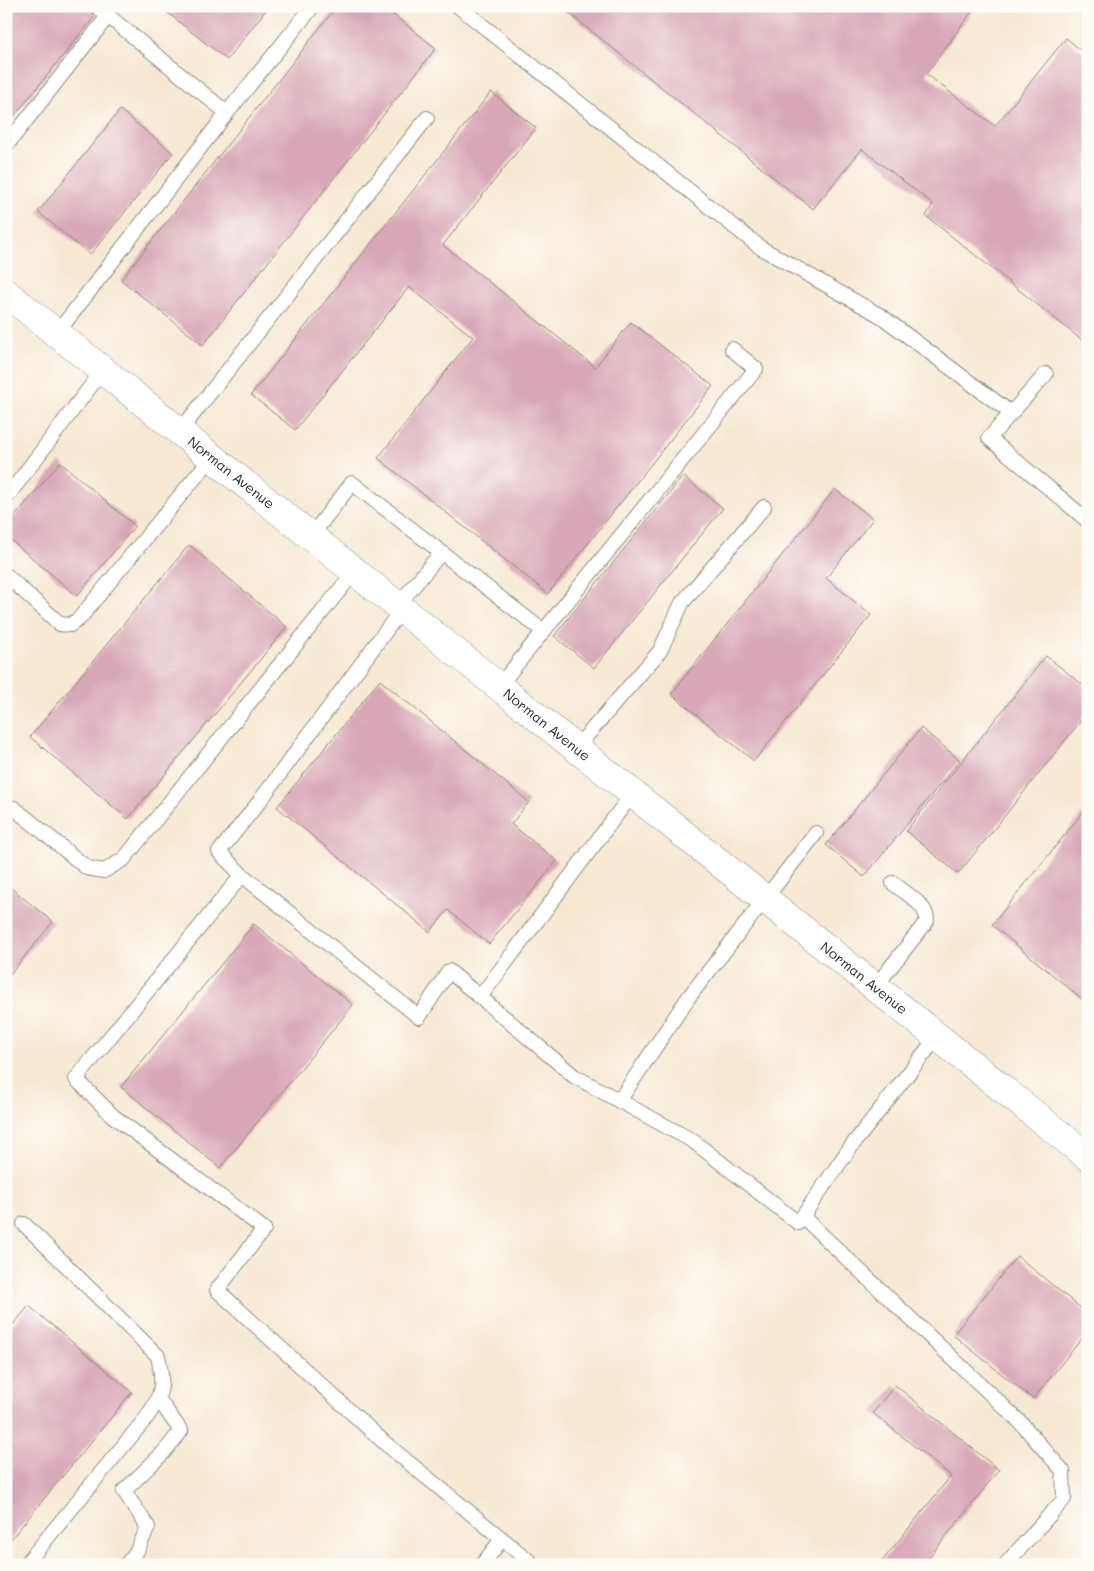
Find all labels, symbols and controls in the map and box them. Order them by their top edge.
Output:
street label: Norman Avenue [184,432,279,513]
street label: Norman Avenue [500,684,595,765]
street label: Norman Avenue [817,937,912,1018]

